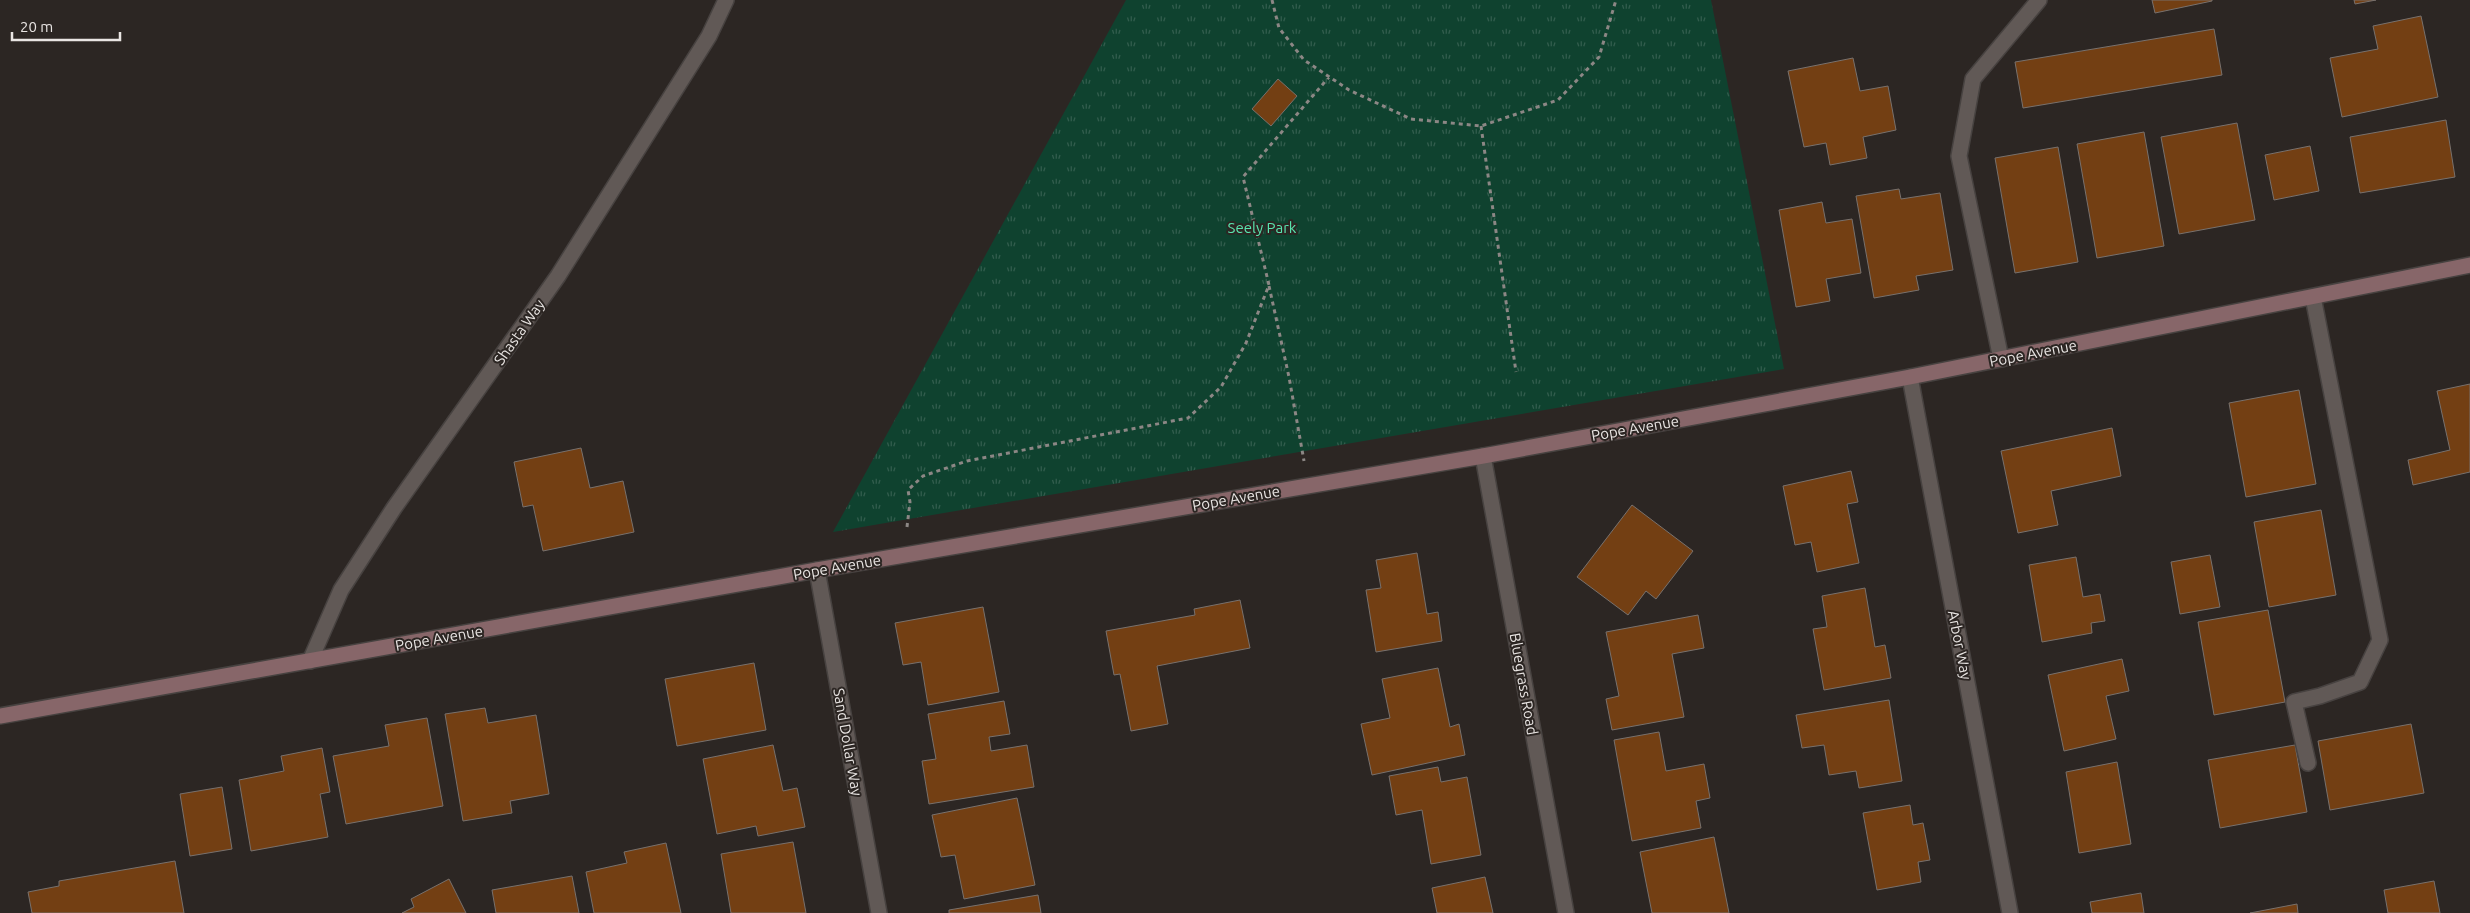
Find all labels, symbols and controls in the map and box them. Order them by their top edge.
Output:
scale bar [12,10,120,42]
text: 20 m [20,18,53,35]
park label: Seely Park [1228,219,1297,236]
street label: Shasta Way [490,296,548,368]
street label: Pope Avenue [1988,336,2078,370]
street label: Pope Avenue [1590,412,1680,444]
street label: Pope Avenue [1191,482,1281,514]
street label: Pope Avenue [792,551,882,583]
street label: Arbor Way [1945,609,1975,681]
street label: Pope Avenue [394,622,484,654]
street label: Bluegrass Road [1507,632,1541,736]
street label: Sand Dollar Way [830,687,866,797]

